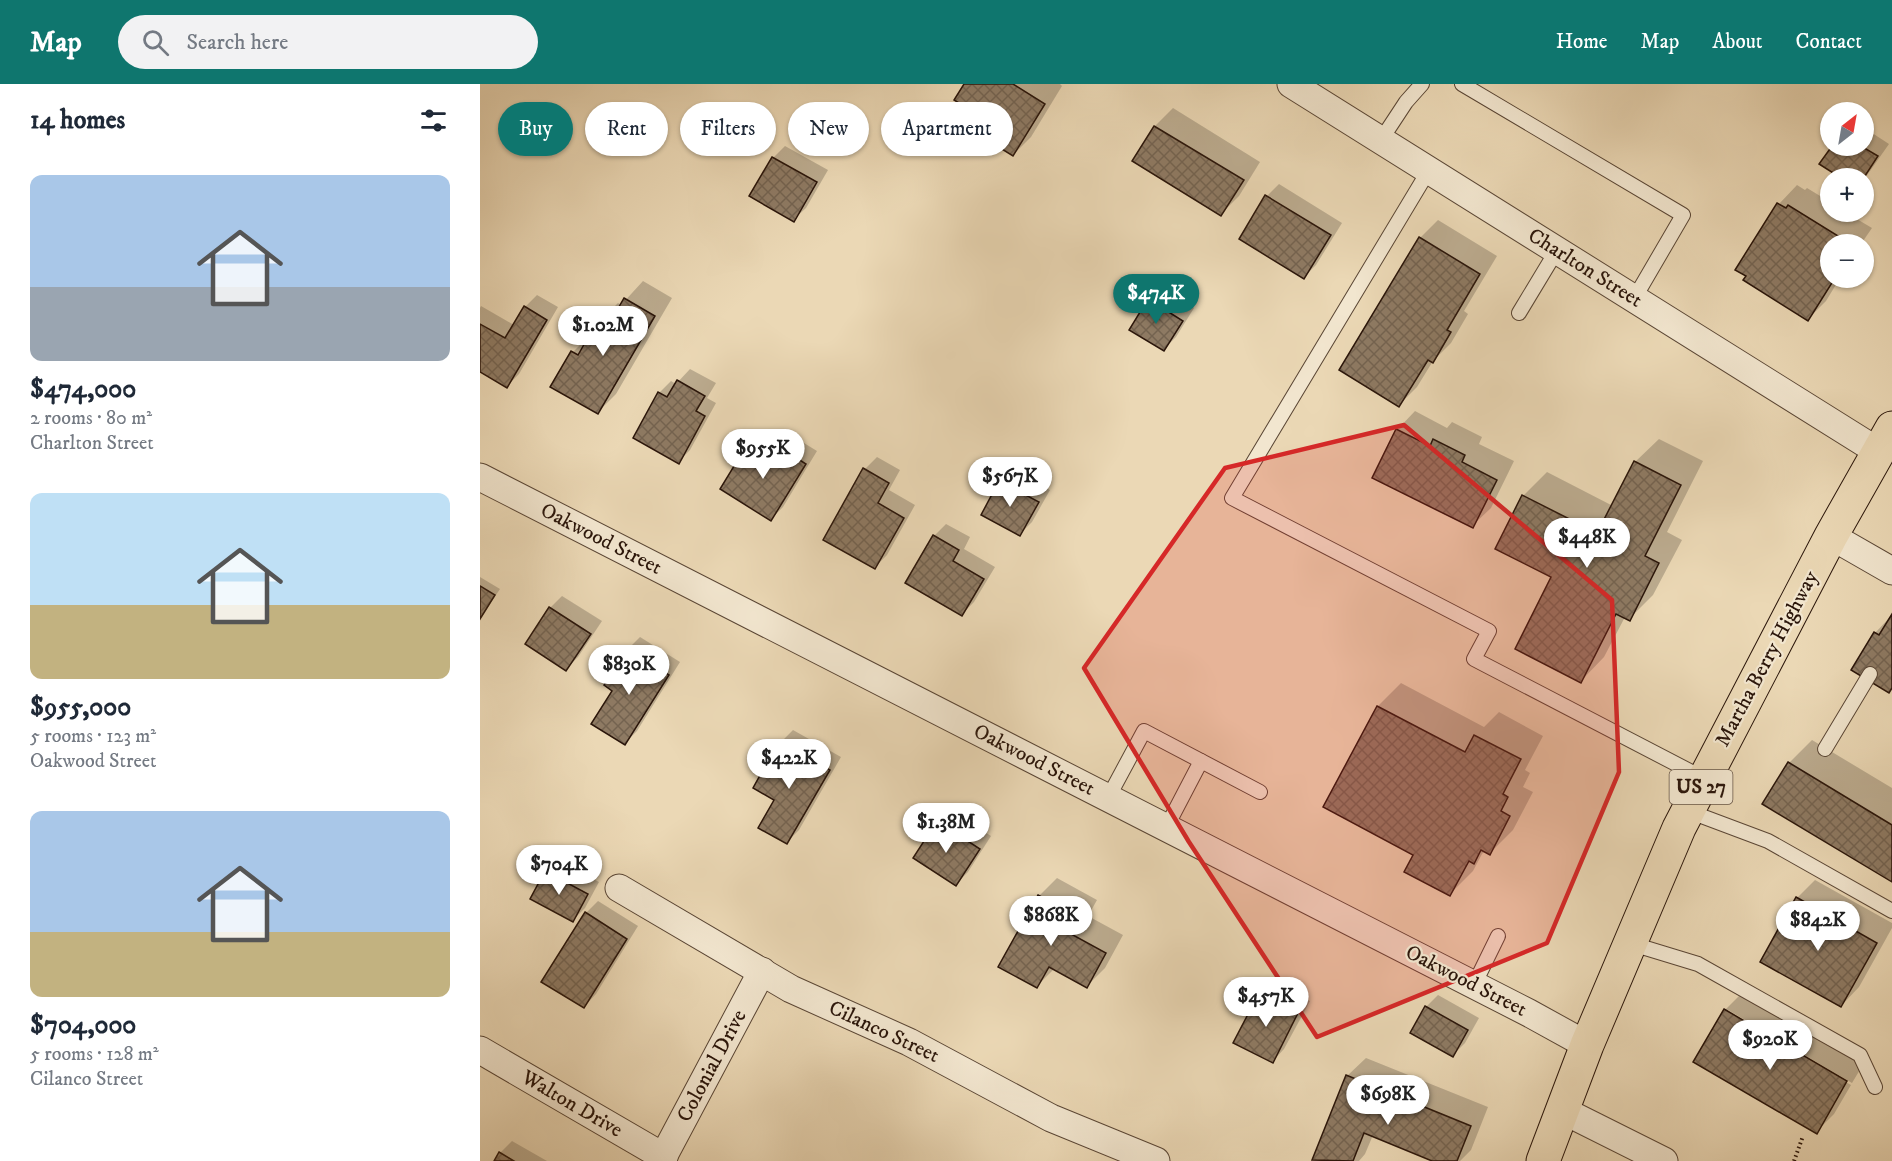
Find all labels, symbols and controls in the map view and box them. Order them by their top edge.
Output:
search box [118,15,538,69]
text: Map [30,25,82,60]
icon: search [139,26,172,59]
text: Search here [187,29,288,56]
text: Home [1556,29,1608,55]
text: Map [1641,29,1679,55]
text: About [1712,29,1763,55]
text: Contact [1796,29,1862,55]
chip: Buy [498,102,573,156]
chip: Rent [585,102,668,156]
chip: Filters [680,102,776,156]
chip: New [788,102,869,156]
chip: Apartment [881,102,1013,156]
north arrow [1820,102,1874,156]
map controls [1820,102,1874,288]
text: 14 homes [30,104,125,137]
icon: filters [417,104,450,137]
button: + [1820,168,1874,222]
icon: home [186,214,294,322]
street label: Charlton Street [1523,223,1647,314]
button: − [1820,234,1874,288]
pin: $474K [1114,274,1198,325]
text: $474K [1127,281,1185,306]
pin: $1.02M [554,306,652,357]
text: $1.02M [572,313,634,338]
text: $474,000 [30,373,136,406]
text: 2 rooms · 80 m² [30,406,152,431]
pin: $955K [721,429,805,480]
text: Charlton Street [30,431,154,456]
text: $955K [736,436,790,461]
pin: $567K [968,457,1052,508]
text: $567K [982,464,1038,489]
street label: Oakwood Street [536,497,666,581]
pin: $448K [1545,518,1629,569]
text: $448K [1558,525,1616,550]
icon: home [186,532,294,640]
street label: Martha Berry Highway [1710,566,1825,751]
pin: $830K [587,645,671,696]
text: $830K [602,652,656,677]
text: $955,000 [30,691,131,724]
street label: Oakwood Street [969,718,1099,802]
text: 5 rooms · 123 m² [30,724,156,749]
pin: $422K [747,739,831,790]
text: $422K [761,746,817,771]
text: Oakwood Street [30,749,156,774]
road number: US 27 [1670,770,1732,804]
pin: $1.38M [897,803,995,854]
text: $1.38M [917,810,975,835]
pin: $704K [517,845,601,896]
icon: home [186,850,294,958]
text: $704K [530,852,588,877]
pin: $868K [1009,896,1093,947]
pin: $842K [1776,901,1860,952]
text: $868K [1023,903,1079,928]
text: $842K [1790,908,1846,933]
street label: Oakwood Street [1401,939,1531,1023]
pin: $457K [1224,977,1308,1028]
text: $457K [1238,984,1294,1009]
street label: Cilanco Street [825,995,944,1069]
street label: Colonial Drive [672,1005,753,1127]
text: $704,000 [30,1009,136,1042]
pin: $920K [1728,1020,1812,1071]
text: $920K [1742,1027,1798,1052]
text: 5 rooms · 128 m² [30,1042,159,1067]
street label: Walton Drive [516,1064,627,1143]
text: Cilanco Street [30,1067,143,1092]
pin: $698K [1346,1075,1430,1126]
text: $698K [1360,1082,1416,1107]

